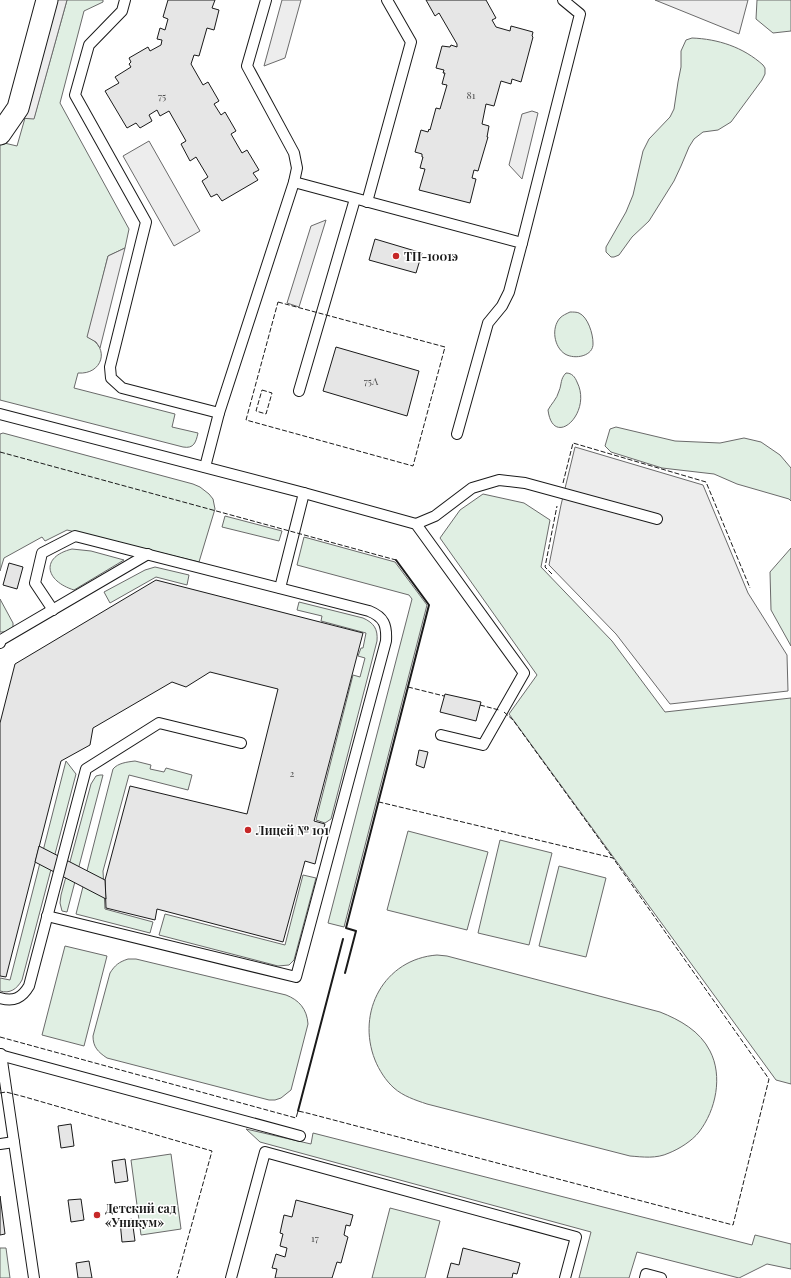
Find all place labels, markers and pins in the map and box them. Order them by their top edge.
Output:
place label: ТП-1001э [404,248,458,264]
marker: ТП-1001э [391,251,401,261]
place label: Лицей № 101 [255,822,329,838]
marker: Лицей № 101 [243,825,253,835]
place label: Детский сад «Уникум» [105,1200,177,1230]
marker: Детский сад «Уникум» [92,1210,102,1220]

